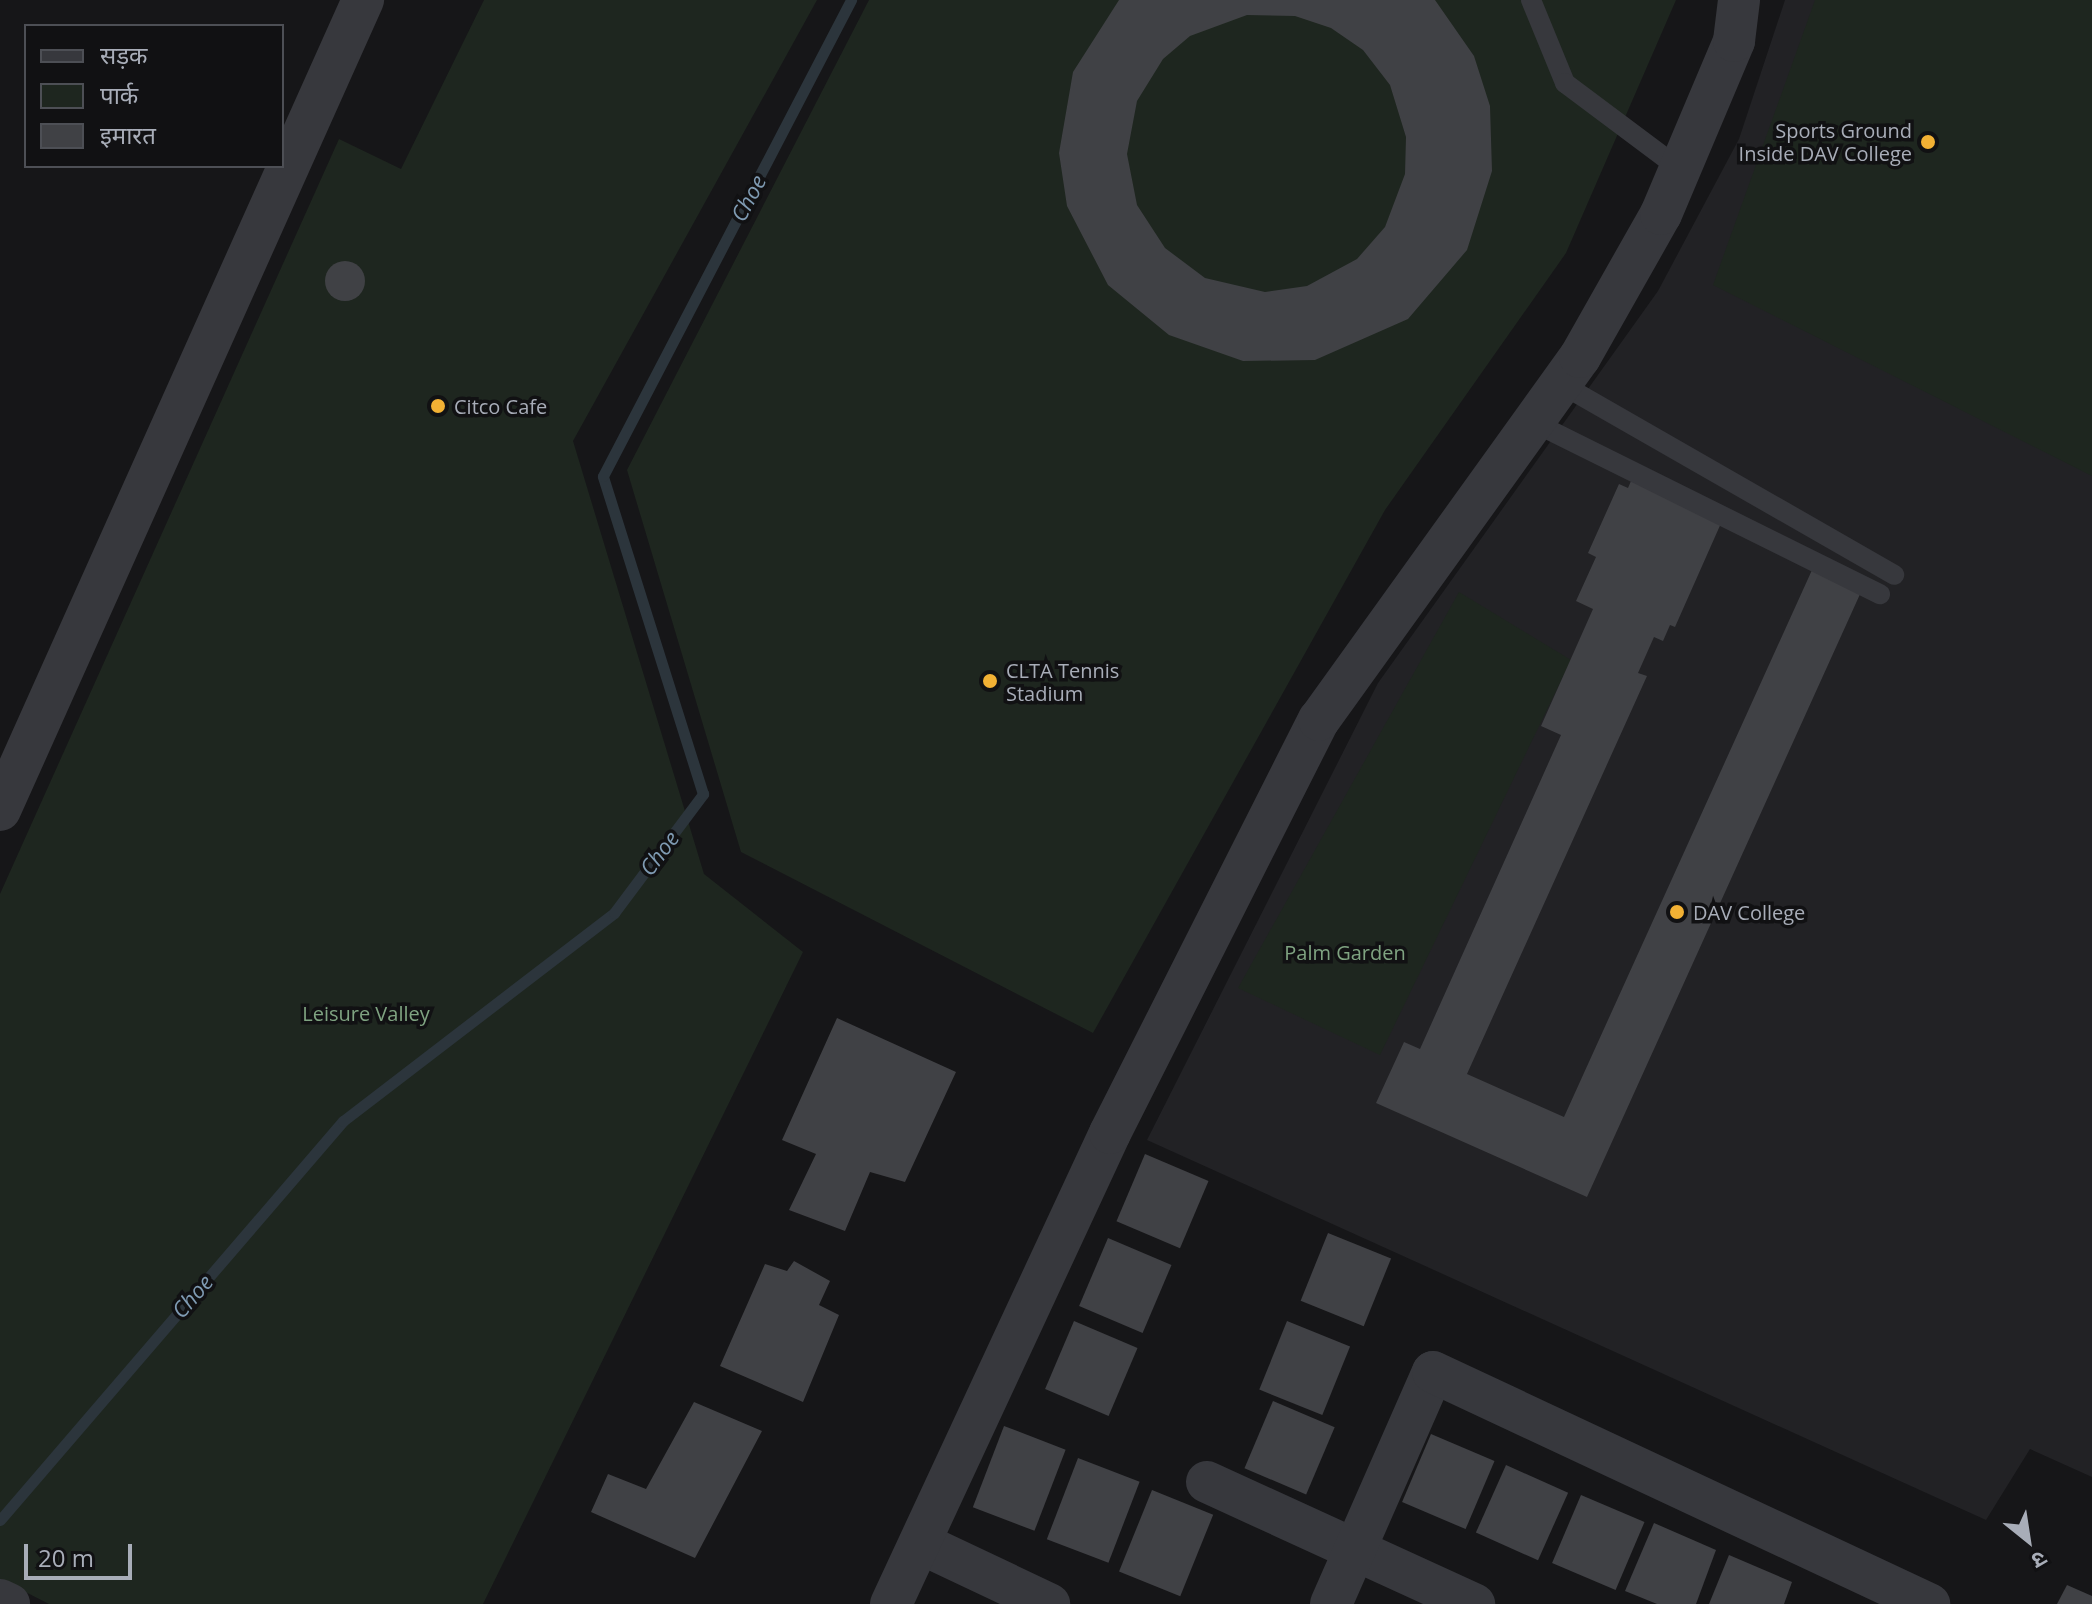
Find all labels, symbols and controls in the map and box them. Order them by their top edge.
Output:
legend [24,24,284,168]
text: सड़क [100,38,148,71]
text: पार्क [100,78,138,111]
text: इमारत [100,118,156,151]
place label: Sports Ground Inside DAV College [1739,118,1912,165]
marker: Sports Ground Inside DAV College [1919,133,1937,151]
water label: Choe [725,170,771,226]
place label: Citco Cafe [454,394,547,418]
marker: Citco Cafe [429,397,447,415]
place label: CLTA Tennis Stadium [1006,658,1119,705]
marker: CLTA Tennis Stadium [981,672,999,690]
water label: Choe [634,826,684,880]
place label: DAV College [1693,900,1805,924]
marker: DAV College [1668,903,1686,921]
park label: Palm Garden [1284,940,1406,964]
park label: Leisure Valley [302,1001,430,1025]
water label: Choe [166,1269,218,1323]
north arrow [1988,1500,2068,1580]
scale bar [28,1528,136,1578]
text: 20 m [38,1541,94,1574]
text: उ [2027,1545,2053,1577]

